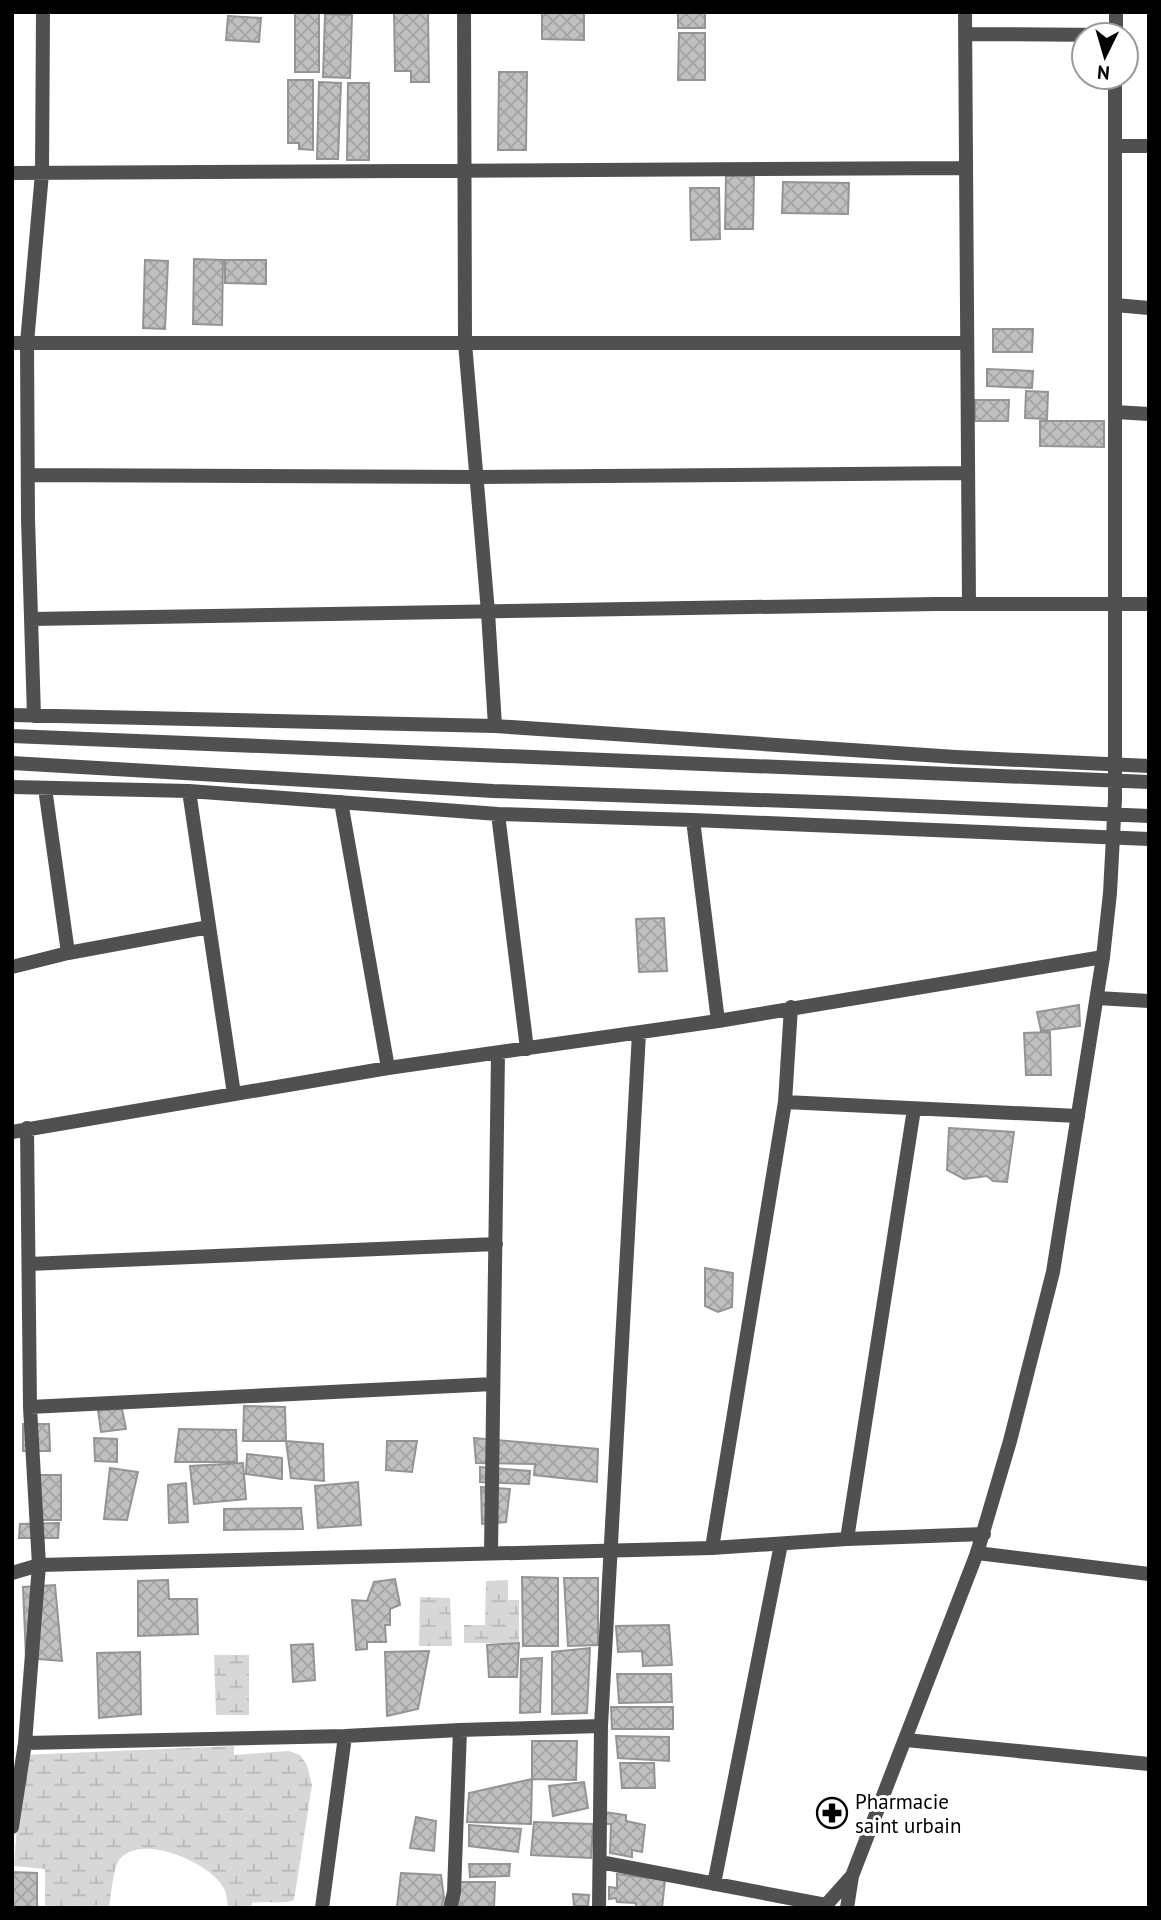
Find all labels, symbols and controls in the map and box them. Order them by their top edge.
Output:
north arrow [1070,21,1140,91]
text: N [1096,60,1111,85]
place label: Pharmacie saint urbain [855,1788,961,1839]
pharmacy icon: Pharmacie saint urbain [815,1796,849,1830]

